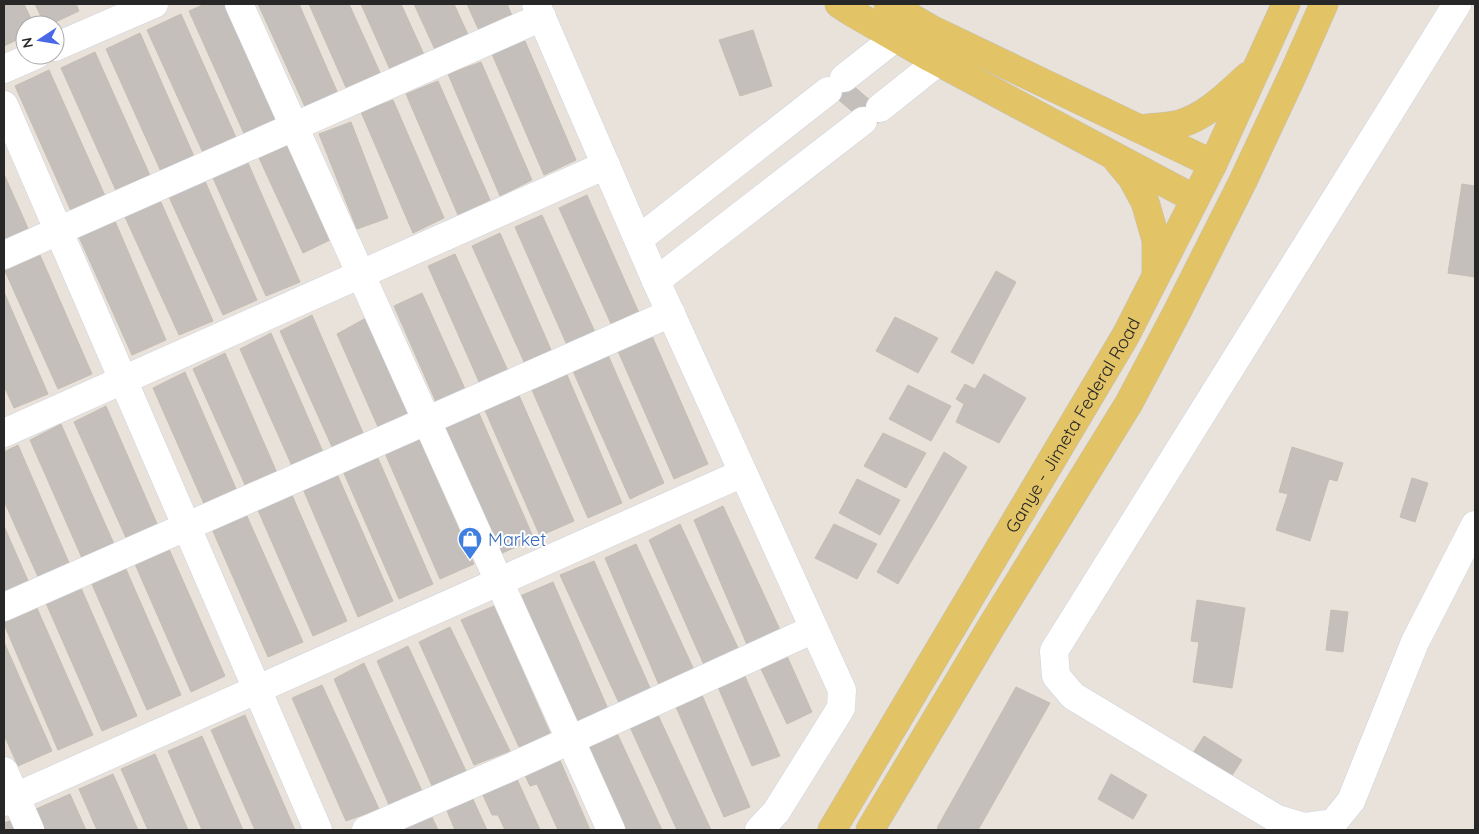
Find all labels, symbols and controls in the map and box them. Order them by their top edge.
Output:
north arrow [15,15,65,65]
text: N [17,36,37,50]
street label: Ganye - Jimeta Federal Road [1000,313,1145,537]
shop icon: Market [457,526,483,560]
place label: Market [488,528,546,551]

